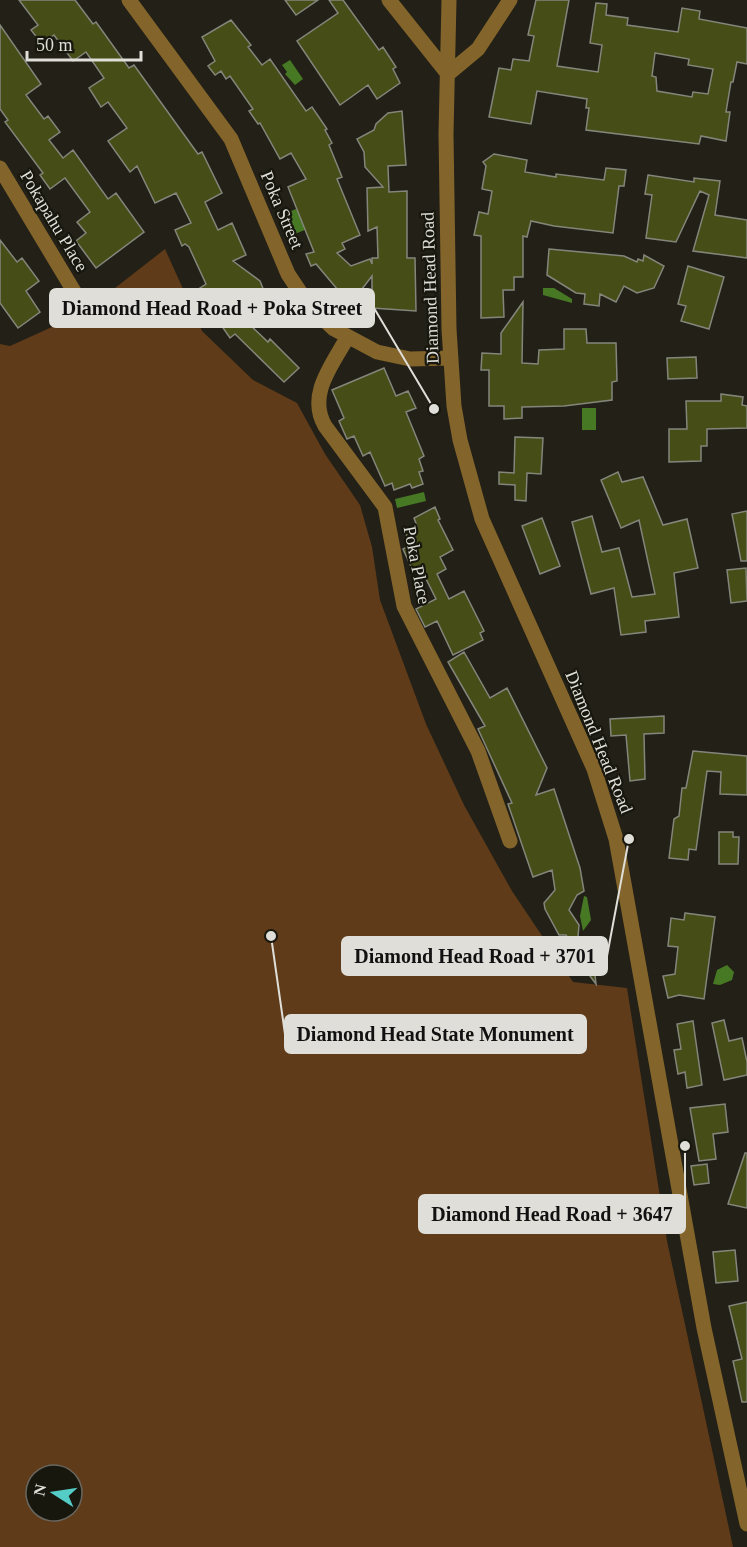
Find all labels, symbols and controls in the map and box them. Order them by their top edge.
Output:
scale bar [27,24,141,62]
text: 50 m [36,35,73,55]
street label: Pokapahu Place [16,167,92,275]
street label: Poka Street [257,168,307,252]
street label: Diamond Head Road [417,212,443,364]
callout: Diamond Head Road + Poka Street [50,289,374,327]
text: Diamond Head Road + Poka Street [62,297,363,319]
street label: Poka Place [400,524,434,606]
street label: Diamond Head Road [561,668,637,816]
callout: Diamond Head Road + 3701 [342,937,607,975]
text: Diamond Head Road + 3701 [354,945,596,967]
callout: Diamond Head State Monument [285,1015,586,1053]
text: Diamond Head State Monument [296,1023,574,1045]
callout: Diamond Head Road + 3647 [419,1195,685,1233]
text: Diamond Head Road + 3647 [431,1203,673,1225]
north arrow [24,1463,84,1523]
text: N [30,1482,49,1497]

